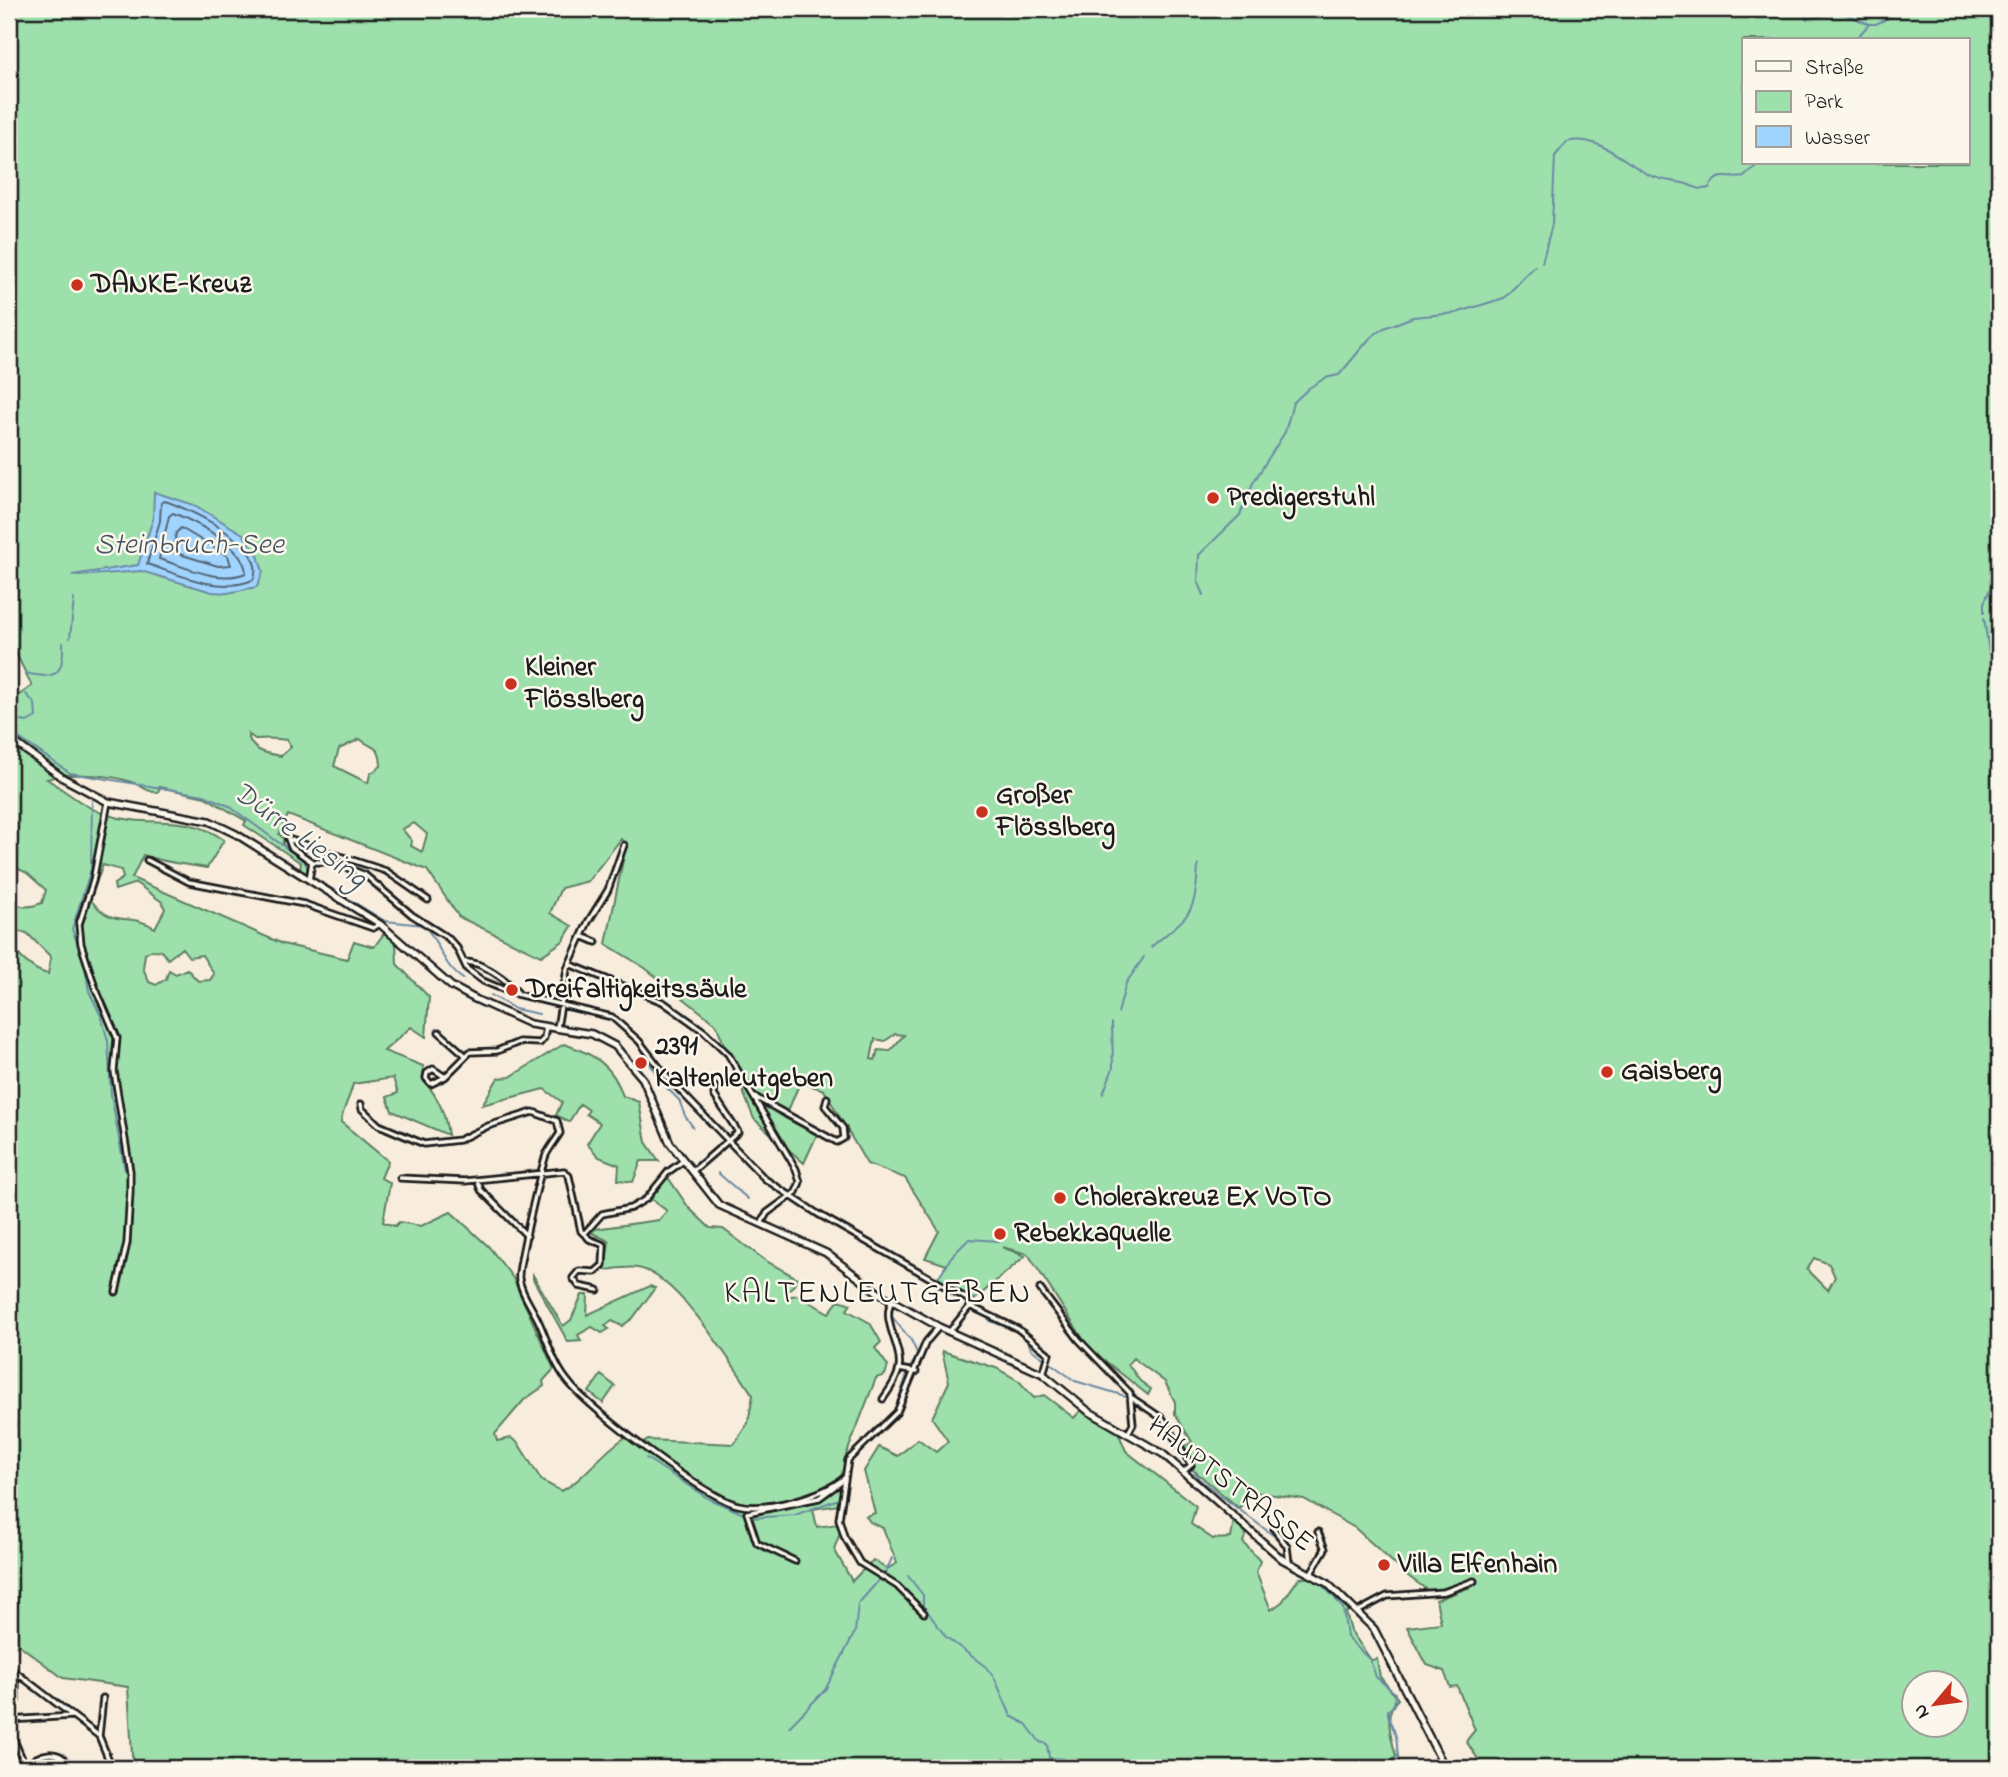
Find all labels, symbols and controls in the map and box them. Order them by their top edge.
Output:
legend [1742,38,1969,164]
text: Straße [1805,54,1864,84]
text: Park [1805,88,1844,118]
text: Wasser [1805,124,1870,154]
place label: DANKE-Kreuz [89,265,252,306]
marker: DANKE-Kreuz [69,277,85,293]
place label: Predigerstuhl [1227,478,1375,520]
marker: Predigerstuhl [1205,490,1221,506]
water label: Steinbruch-See [94,524,286,568]
place label: Kleiner Flösslberg [523,648,644,722]
marker: Kleiner Flösslberg [503,676,519,692]
water label: Dürre Liesing [222,772,376,900]
place label: Großer Flösslberg [994,776,1115,850]
marker: Großer Flösslberg [974,804,990,820]
place label: Dreifaltigkeitssäule [524,970,748,1012]
marker: Dreifaltigkeitssäule [504,982,520,998]
place label: 2391 Kaltenleutgeben [654,1027,833,1101]
place label: Gaisberg [1621,1052,1722,1094]
marker: 2391 Kaltenleutgeben [633,1055,649,1071]
marker: Gaisberg [1599,1064,1615,1080]
place label: Cholerakreuz EX VOTO [1074,1178,1332,1219]
marker: Cholerakreuz EX VOTO [1052,1190,1068,1206]
place label: Rebekkaquelle [1014,1214,1173,1255]
marker: Rebekkaquelle [992,1226,1008,1242]
district label: KALTENLEUTGEBEN [724,1271,1032,1318]
street label: HAUPTSTRASSE [1138,1407,1322,1563]
place label: Villa Elfenhain [1397,1545,1558,1586]
marker: Villa Elfenhain [1376,1557,1392,1573]
north arrow [1899,1668,1969,1738]
text: N [1907,1699,1937,1723]

